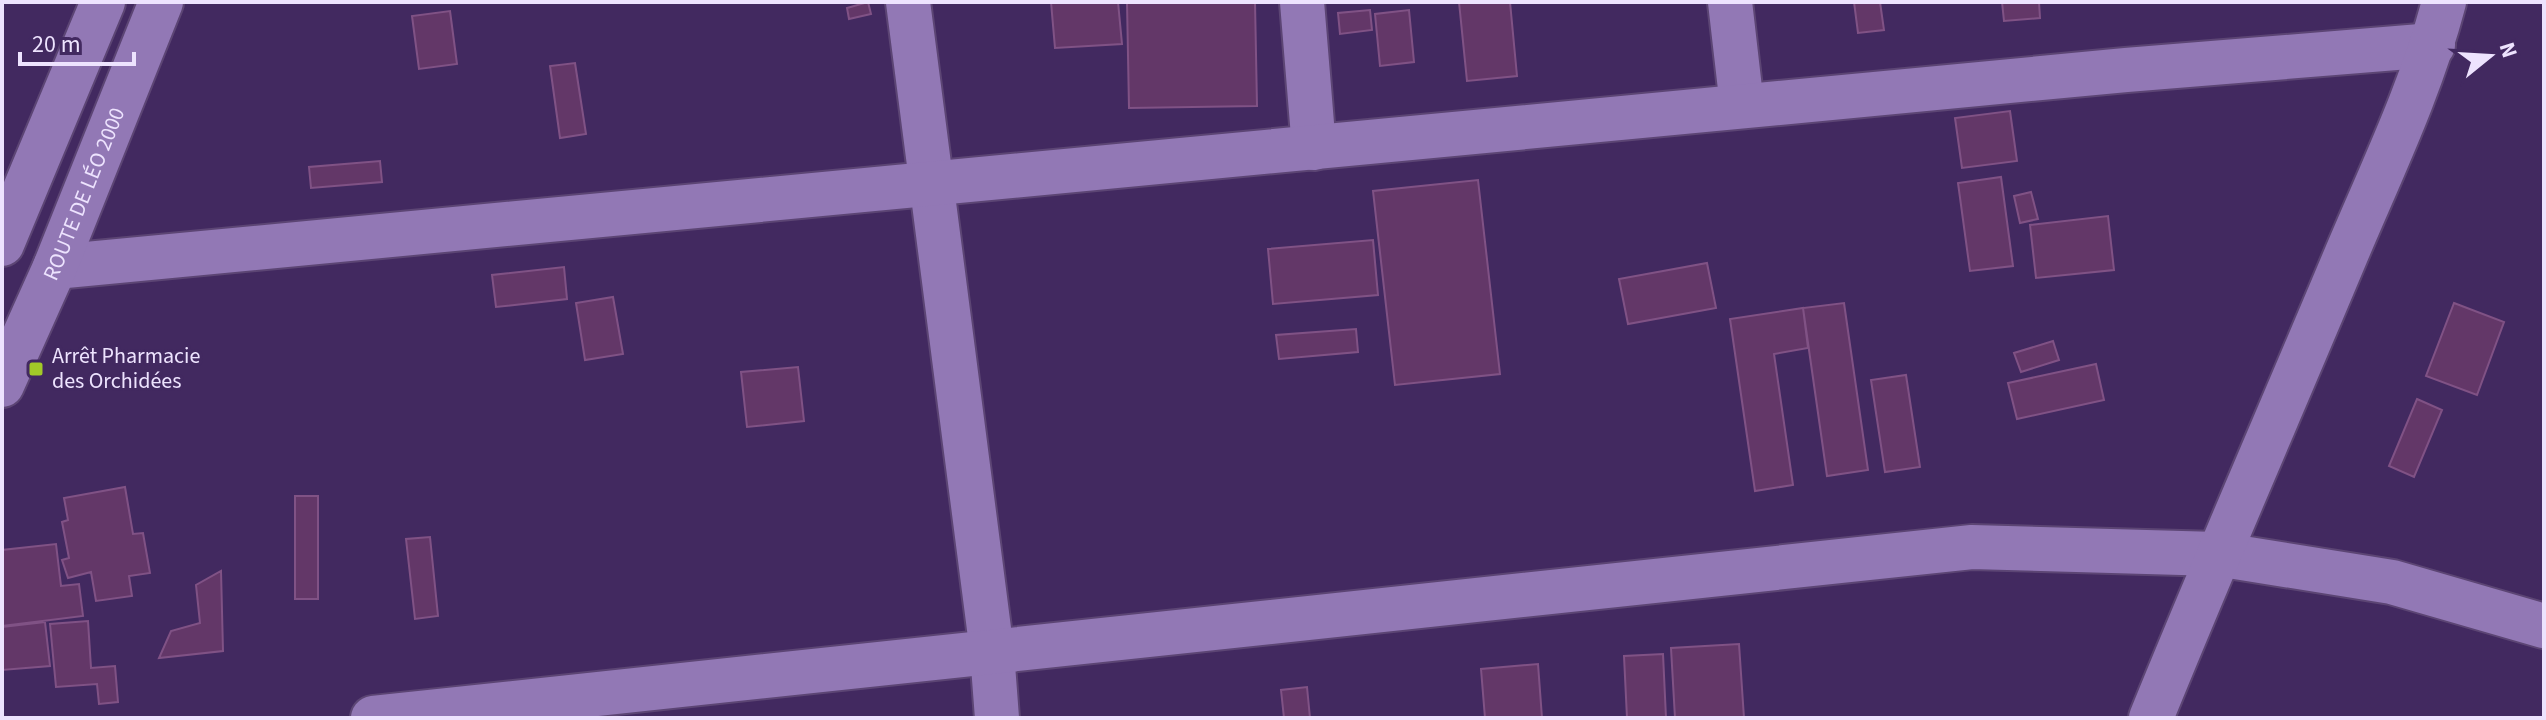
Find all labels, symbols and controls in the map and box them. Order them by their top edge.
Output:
scale bar [20,16,134,66]
north arrow [2450,16,2530,96]
text: 20 m [32,27,81,62]
text: N [2491,38,2526,62]
street label: ROUTE DE LÉO 2000 [35,103,133,286]
place label: Arrêt Pharmacie des Orchidées [52,340,200,397]
marker: Arrêt Pharmacie des Orchidées [27,360,45,378]

